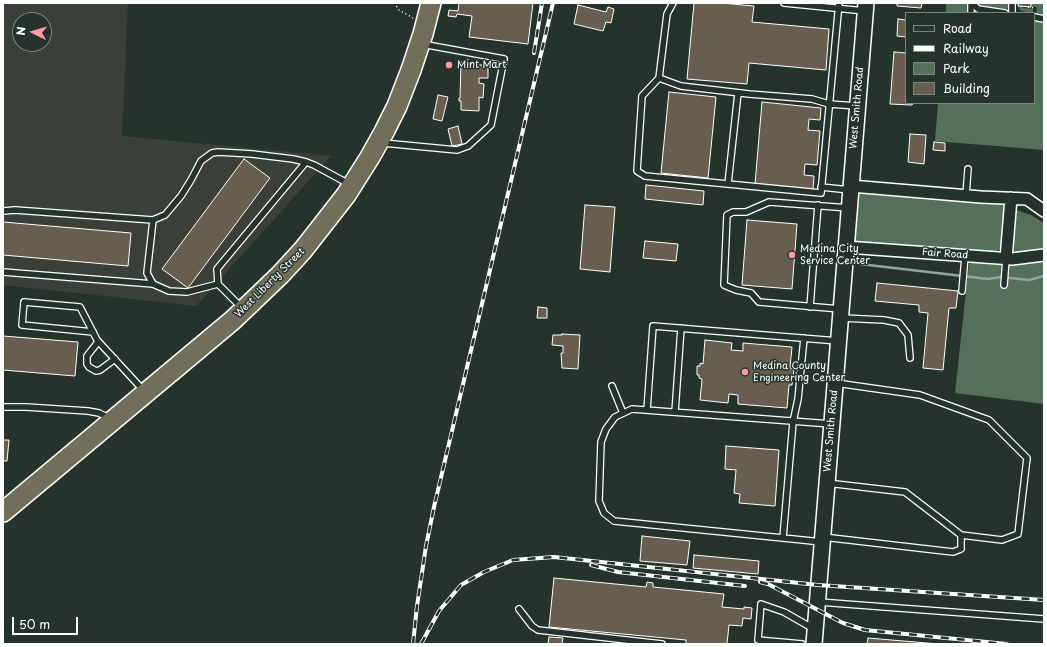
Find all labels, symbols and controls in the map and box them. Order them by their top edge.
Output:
north arrow [12,12,52,52]
legend [905,12,1035,104]
text: Road [943,19,972,37]
text: N [12,26,29,36]
text: Railway [943,39,989,57]
place label: Mint Mart [457,59,506,71]
text: Park [943,59,970,77]
marker: Mint Mart [444,60,454,70]
street label: West Smith Road [847,66,867,150]
text: Building [943,79,990,97]
place label: Medina City Service Center [800,243,870,266]
street label: West Liberty Street [233,246,307,320]
street label: Fair Road [921,246,969,262]
marker: Medina City Service Center [787,250,797,260]
place label: Medina County Engineering Center [753,360,845,384]
marker: Medina County Engineering Center [740,367,750,377]
street label: West Smith Road [821,389,841,473]
scale bar [14,609,80,635]
text: 50 m [19,615,50,633]

